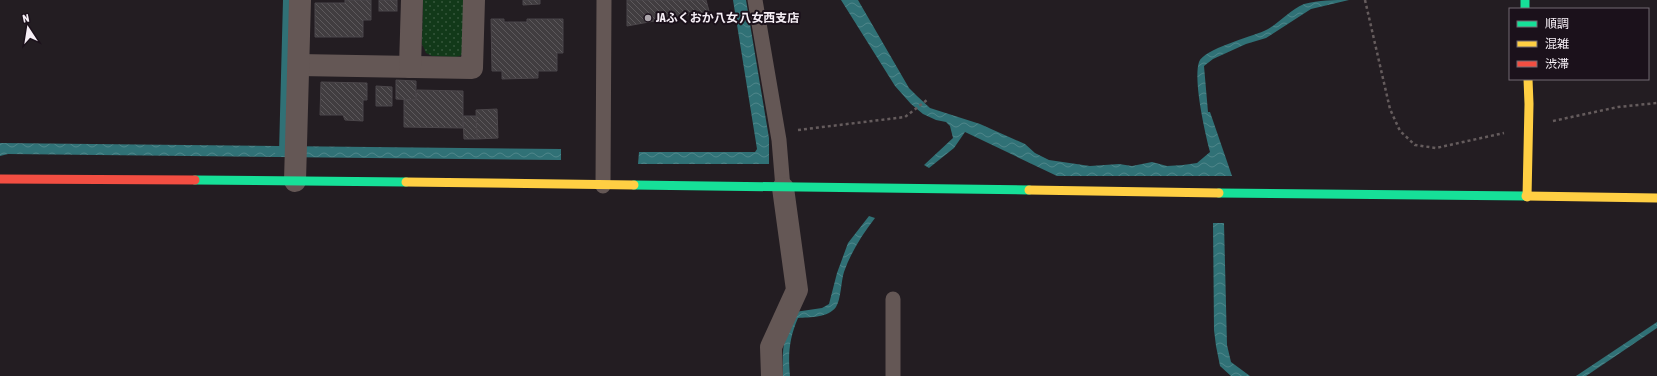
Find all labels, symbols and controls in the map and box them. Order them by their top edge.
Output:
north arrow [8,8,48,48]
legend [1509,8,1649,80]
place label: JAふくおか八女 八女西支店 [655,11,799,25]
text: N [21,12,30,25]
marker: JAふくおか八女 八女西支店 [643,13,653,23]
text: 順調 [1545,17,1569,31]
text: 混雑 [1545,37,1569,51]
text: 渋滞 [1545,57,1569,71]

